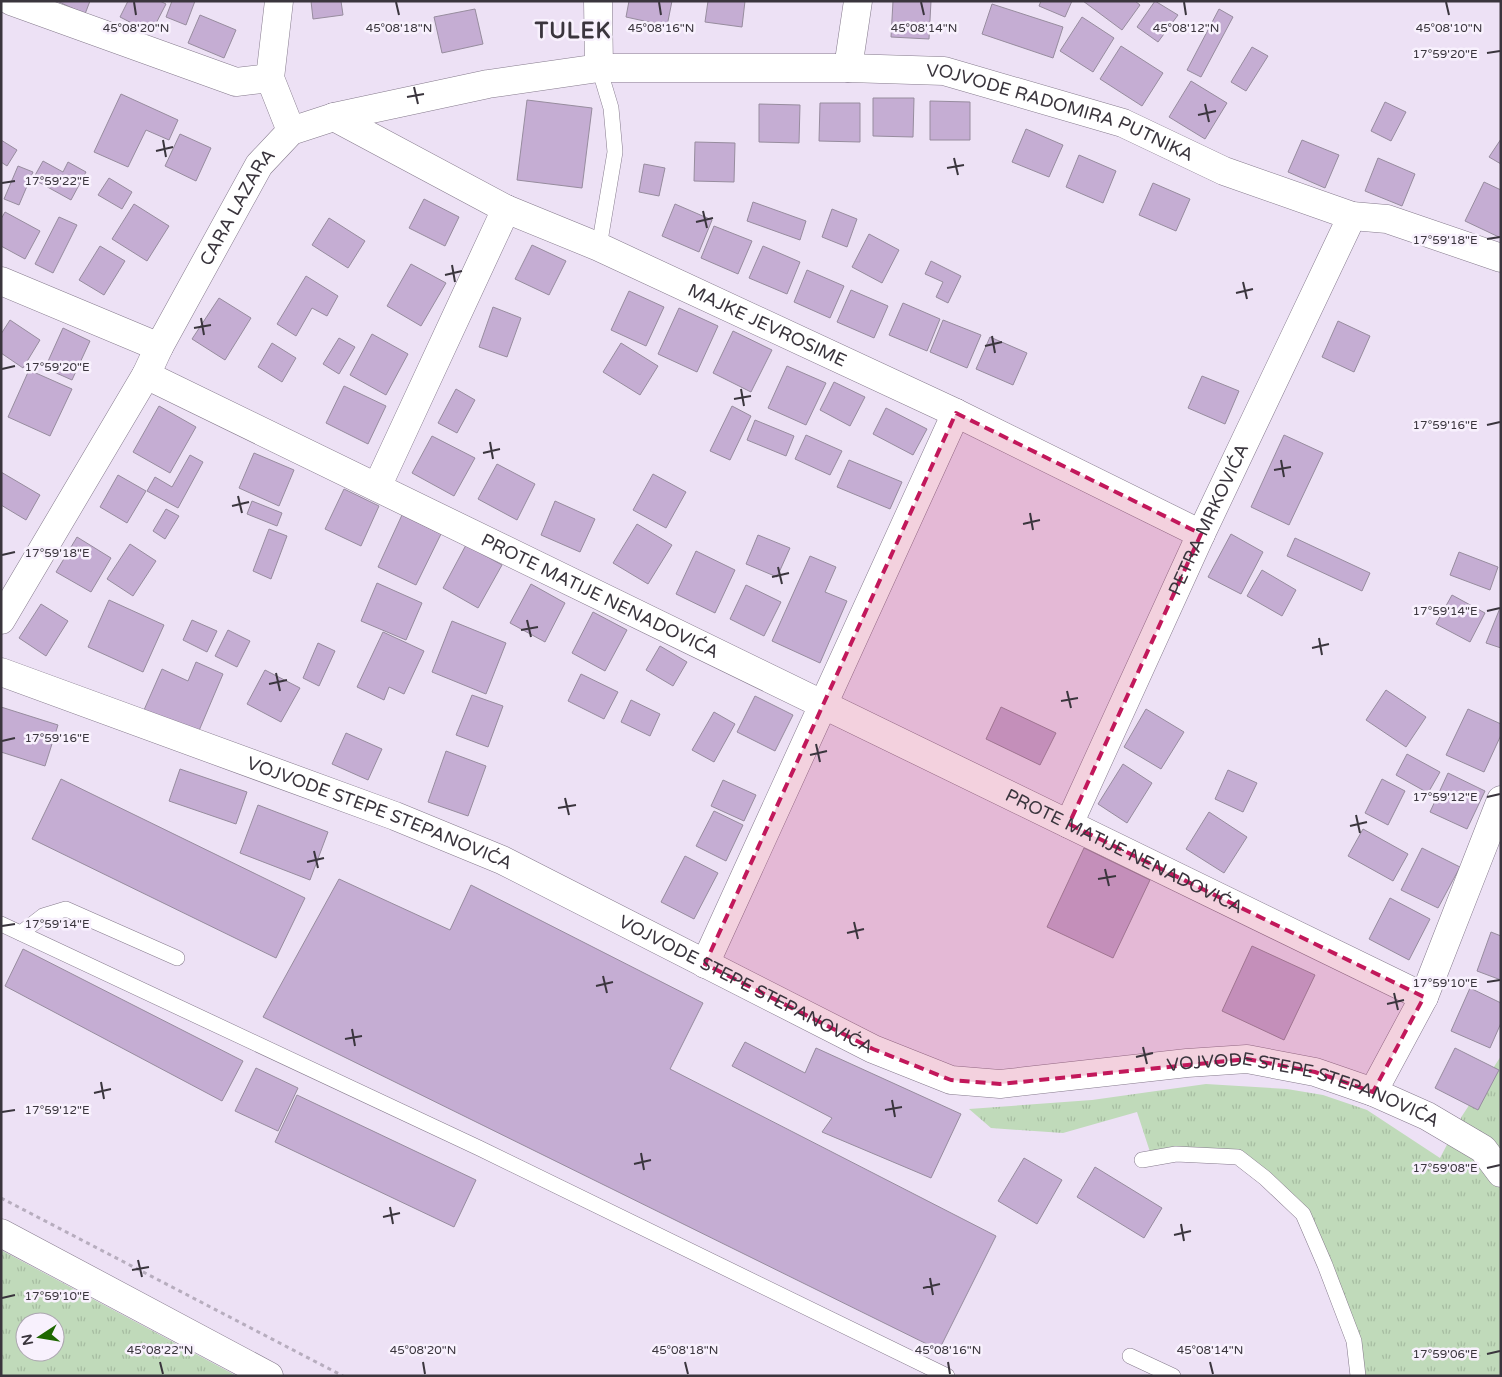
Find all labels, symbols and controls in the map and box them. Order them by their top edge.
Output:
district label: TULEK [534,18,611,44]
text: 45°08'20"N [103,21,169,35]
text: 45°08'18"N [366,21,432,35]
text: 45°08'16"N [628,21,694,35]
text: 45°08'14"N [891,21,957,35]
text: 45°08'12"N [1153,21,1219,35]
text: 45°08'10"N [1416,21,1482,35]
text: 17°59'20"E [1412,47,1478,61]
street label: VOJVODE RADOMIRA PUTNIKA [926,59,1197,166]
street label: CARA LAZARA [195,144,280,269]
text: 17°59'22"E [24,174,90,188]
text: 17°59'18"E [1412,233,1478,247]
street label: MAJKE JEVROSIME [684,279,850,372]
text: 17°59'20"E [24,360,90,374]
text: 17°59'16"E [1412,418,1478,432]
street label: PETRA MRKOVIĆA [1164,440,1253,599]
street label: PROTE MATIJE NENADOVIĆA [478,529,723,663]
text: 17°59'18"E [24,546,90,560]
text: 17°59'14"E [1412,604,1478,618]
text: 17°59'16"E [24,731,90,745]
street label: VOJVODE STEPE STEPANOVIĆA [244,752,516,874]
street label: PROTE MATIJE NENADOVIĆA [1002,784,1247,918]
text: 17°59'12"E [1412,790,1478,804]
street label: VOJVODE STEPE STEPANOVIĆA [615,910,877,1058]
text: 17°59'14"E [24,917,90,931]
text: 17°59'10"E [1412,976,1478,990]
street label: VOJVODE STEPE STEPANOVIĆA [1166,1047,1444,1132]
text: 17°59'12"E [24,1103,90,1117]
text: 17°59'08"E [1412,1161,1478,1175]
text: 17°59'10"E [24,1289,90,1303]
north arrow [15,1312,65,1362]
text: N [18,1332,37,1347]
text: 45°08'22"N [127,1343,193,1357]
text: 45°08'20"N [390,1343,456,1357]
text: 45°08'18"N [652,1343,718,1357]
text: 45°08'16"N [915,1343,981,1357]
text: 45°08'14"N [1177,1343,1243,1357]
text: 17°59'06"E [1412,1347,1478,1361]

